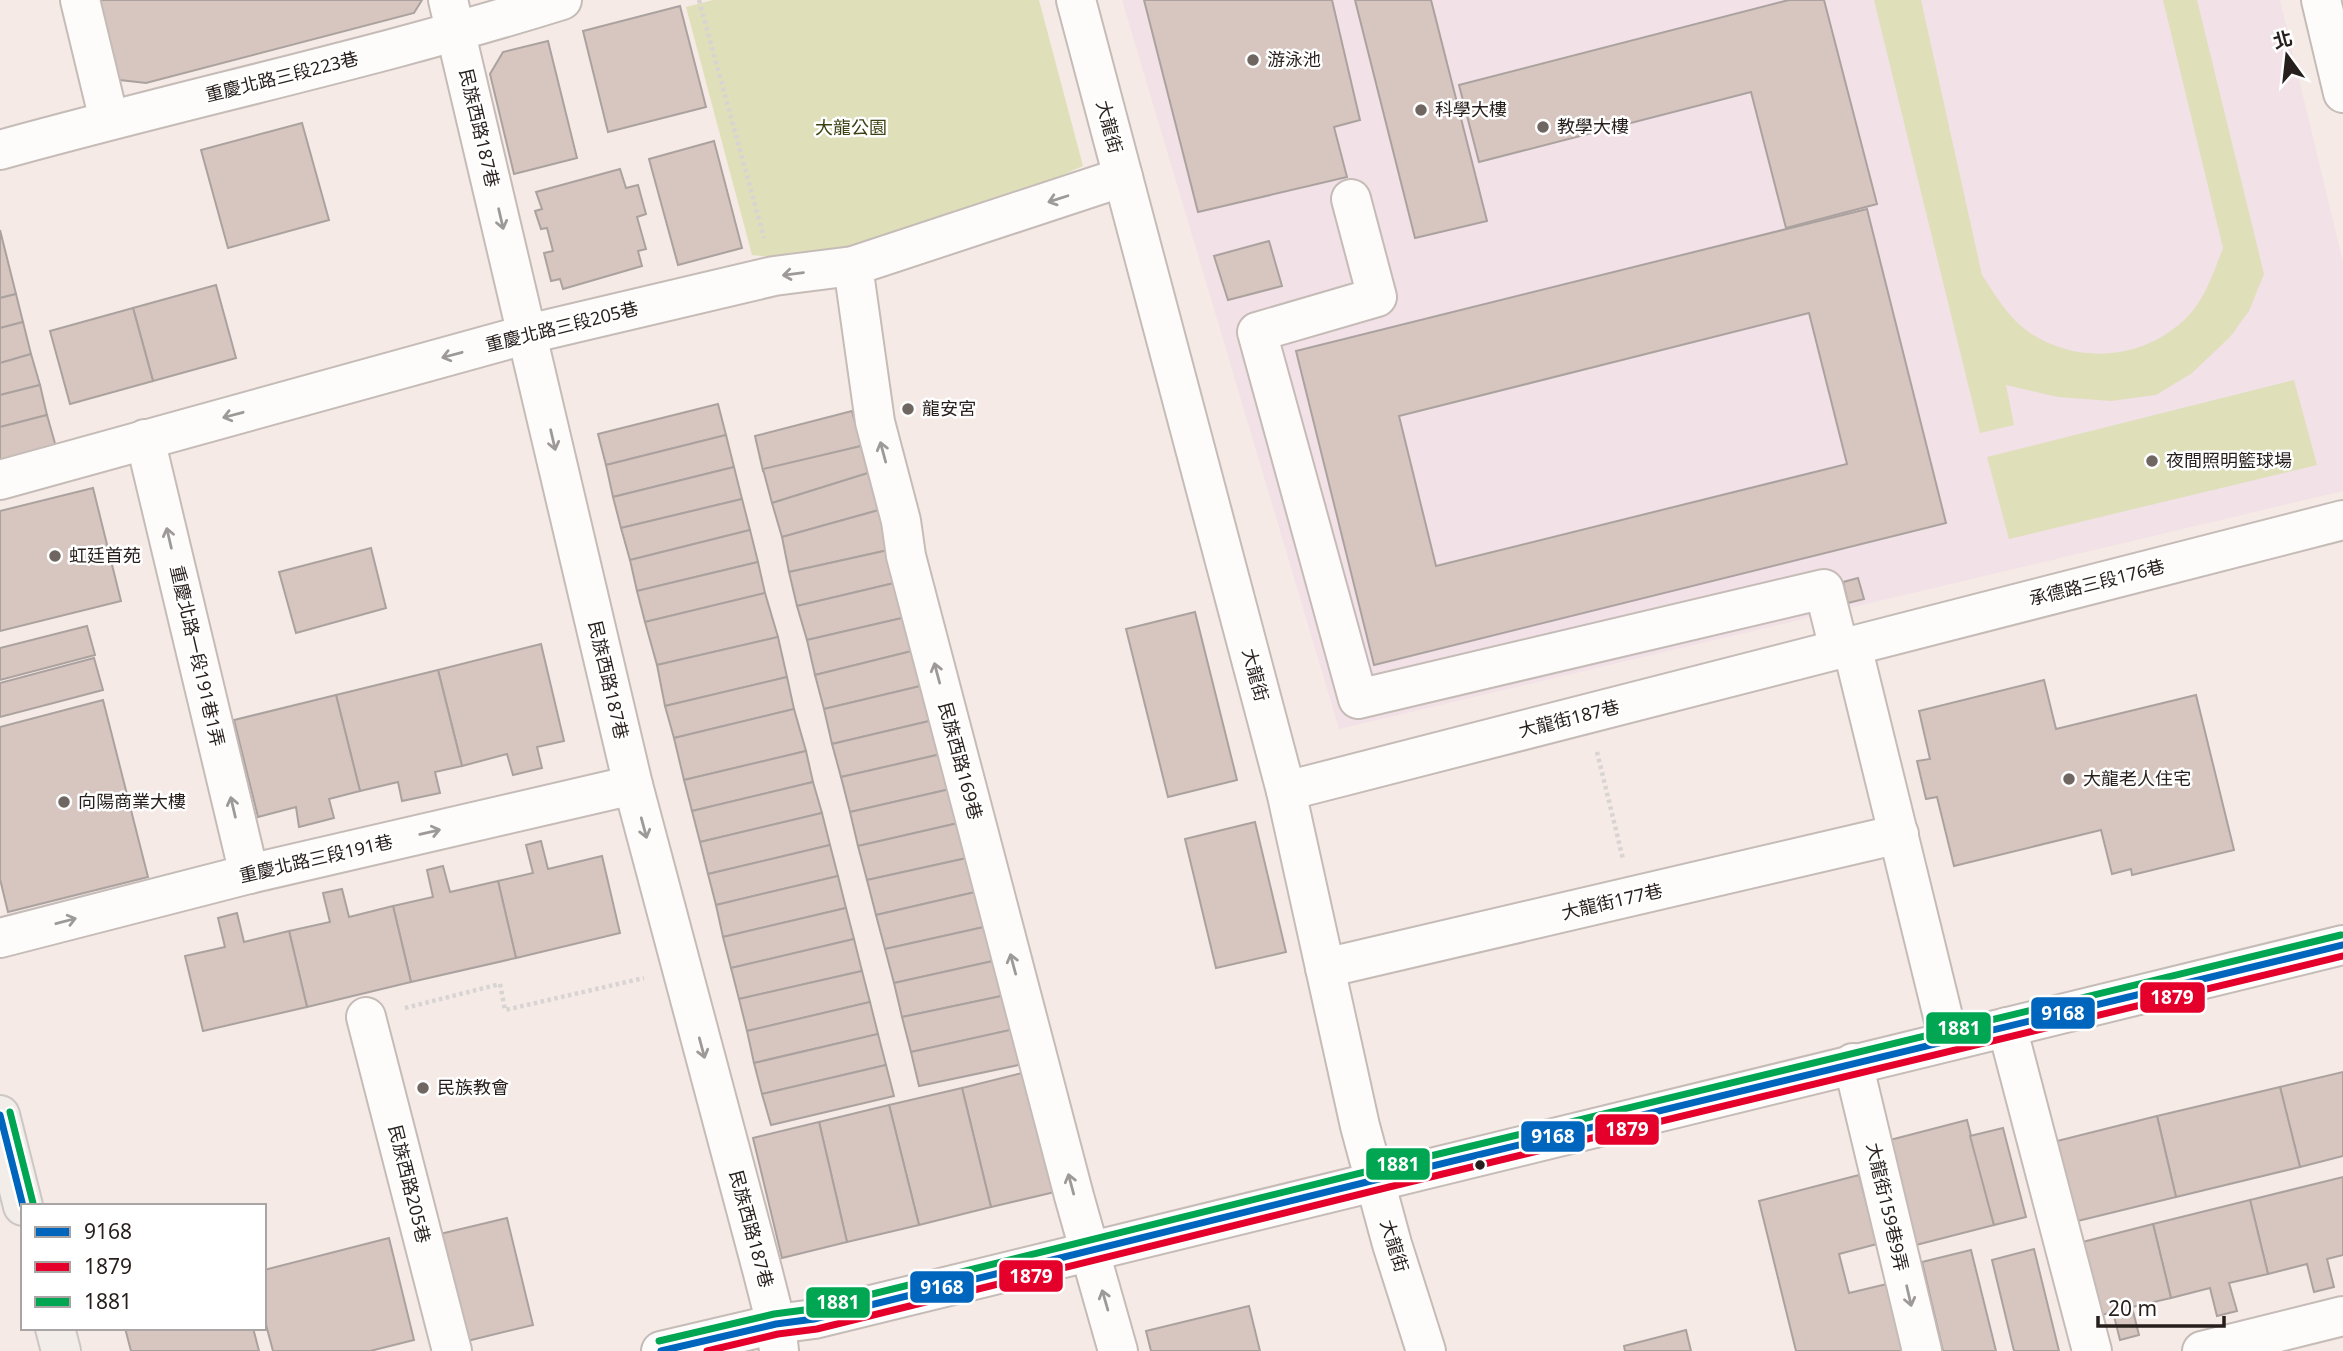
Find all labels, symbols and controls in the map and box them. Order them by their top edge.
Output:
north arrow [2252,21,2322,91]
text: 北 [2270,25,2295,55]
street label: 重慶北路三段223巷 [203,45,361,107]
place label: 游泳池 [1267,47,1321,71]
marker: 游泳池 [1245,52,1261,68]
street label: 民族西路187巷 [455,66,505,189]
place label: 科學大樓 [1435,97,1507,121]
street label: 大龍街 [1091,98,1129,156]
marker: 科學大樓 [1413,102,1429,118]
place label: 教學大樓 [1557,114,1629,138]
park label: 大龍公園 [815,115,887,139]
marker: 教學大樓 [1535,119,1551,135]
one-way arrow [1047,194,1069,206]
one-way arrow [495,207,508,229]
one-way arrow [782,267,804,280]
street label: 重慶北路三段205巷 [483,295,641,357]
one-way arrow [442,349,464,362]
place label: 龍安宮 [922,396,976,420]
marker: 龍安宮 [900,401,916,417]
one-way arrow [222,409,245,422]
one-way arrow [547,428,560,451]
one-way arrow [876,441,889,464]
place label: 夜間照明籃球場 [2166,448,2292,472]
marker: 夜間照明籃球場 [2144,453,2160,469]
one-way arrow [162,527,175,550]
place label: 虹廷首苑 [69,543,141,567]
marker: 虹廷首苑 [47,548,63,564]
street label: 承德路三段176巷 [2026,554,2167,610]
street label: 重慶北路一段191巷1弄 [165,563,230,749]
street label: 民族西路187巷 [584,618,634,741]
street label: 大龍街 [1237,646,1275,704]
one-way arrow [930,662,943,685]
street label: 大龍街187巷 [1516,694,1622,742]
street label: 民族西路169巷 [934,699,988,822]
place label: 大龍老人住宅 [2083,766,2191,790]
marker: 大龍老人住宅 [2061,771,2077,787]
place label: 向陽商業大樓 [78,789,186,813]
marker: 向陽商業大樓 [56,794,72,810]
one-way arrow [226,796,239,819]
one-way arrow [638,817,651,839]
one-way arrow [418,825,441,838]
street label: 重慶北路三段191巷 [237,829,395,887]
street label: 大龍街177巷 [1559,878,1665,924]
one-way arrow [54,914,77,927]
one-way arrow [1006,953,1019,976]
line badge: 1879 [2139,981,2206,1014]
text: 1879 [2150,984,2194,1010]
line badge: 9168 [2030,996,2096,1030]
text: 9168 [2041,1000,2085,1026]
line badge: 1881 [1925,1011,1992,1045]
text: 1881 [1937,1015,1981,1041]
one-way arrow [697,1037,710,1059]
place label: 民族教會 [437,1075,509,1099]
marker: 民族教會 [415,1080,431,1096]
line badge: 1879 [1594,1113,1660,1146]
text: 1879 [1605,1116,1649,1142]
line badge: 9168 [1520,1120,1586,1153]
street label: 民族西路205巷 [384,1122,436,1245]
text: 9168 [1531,1123,1575,1149]
street label: 大龍街159巷9弄 [1862,1140,1914,1273]
line badge: 1881 [1365,1147,1431,1181]
text: 1881 [1376,1151,1420,1177]
unlabelled marker [1473,1158,1487,1172]
street label: 民族西路187巷 [725,1167,779,1290]
one-way arrow [1064,1174,1077,1196]
legend [21,1204,266,1330]
street label: 大龍街 [1376,1216,1414,1275]
text: 9168 [84,1217,132,1245]
text: 1879 [84,1252,132,1280]
line badge: 1879 [998,1259,1064,1293]
text: 1879 [1009,1263,1053,1289]
line badge: 9168 [909,1270,975,1304]
text: 9168 [920,1274,964,1300]
one-way arrow [1903,1284,1916,1307]
scale bar [2098,1284,2224,1328]
line badge: 1881 [805,1286,871,1319]
text: 1881 [84,1287,132,1315]
text: 1881 [816,1289,860,1315]
one-way arrow [1097,1290,1110,1312]
text: 20 m [2108,1294,2157,1322]

